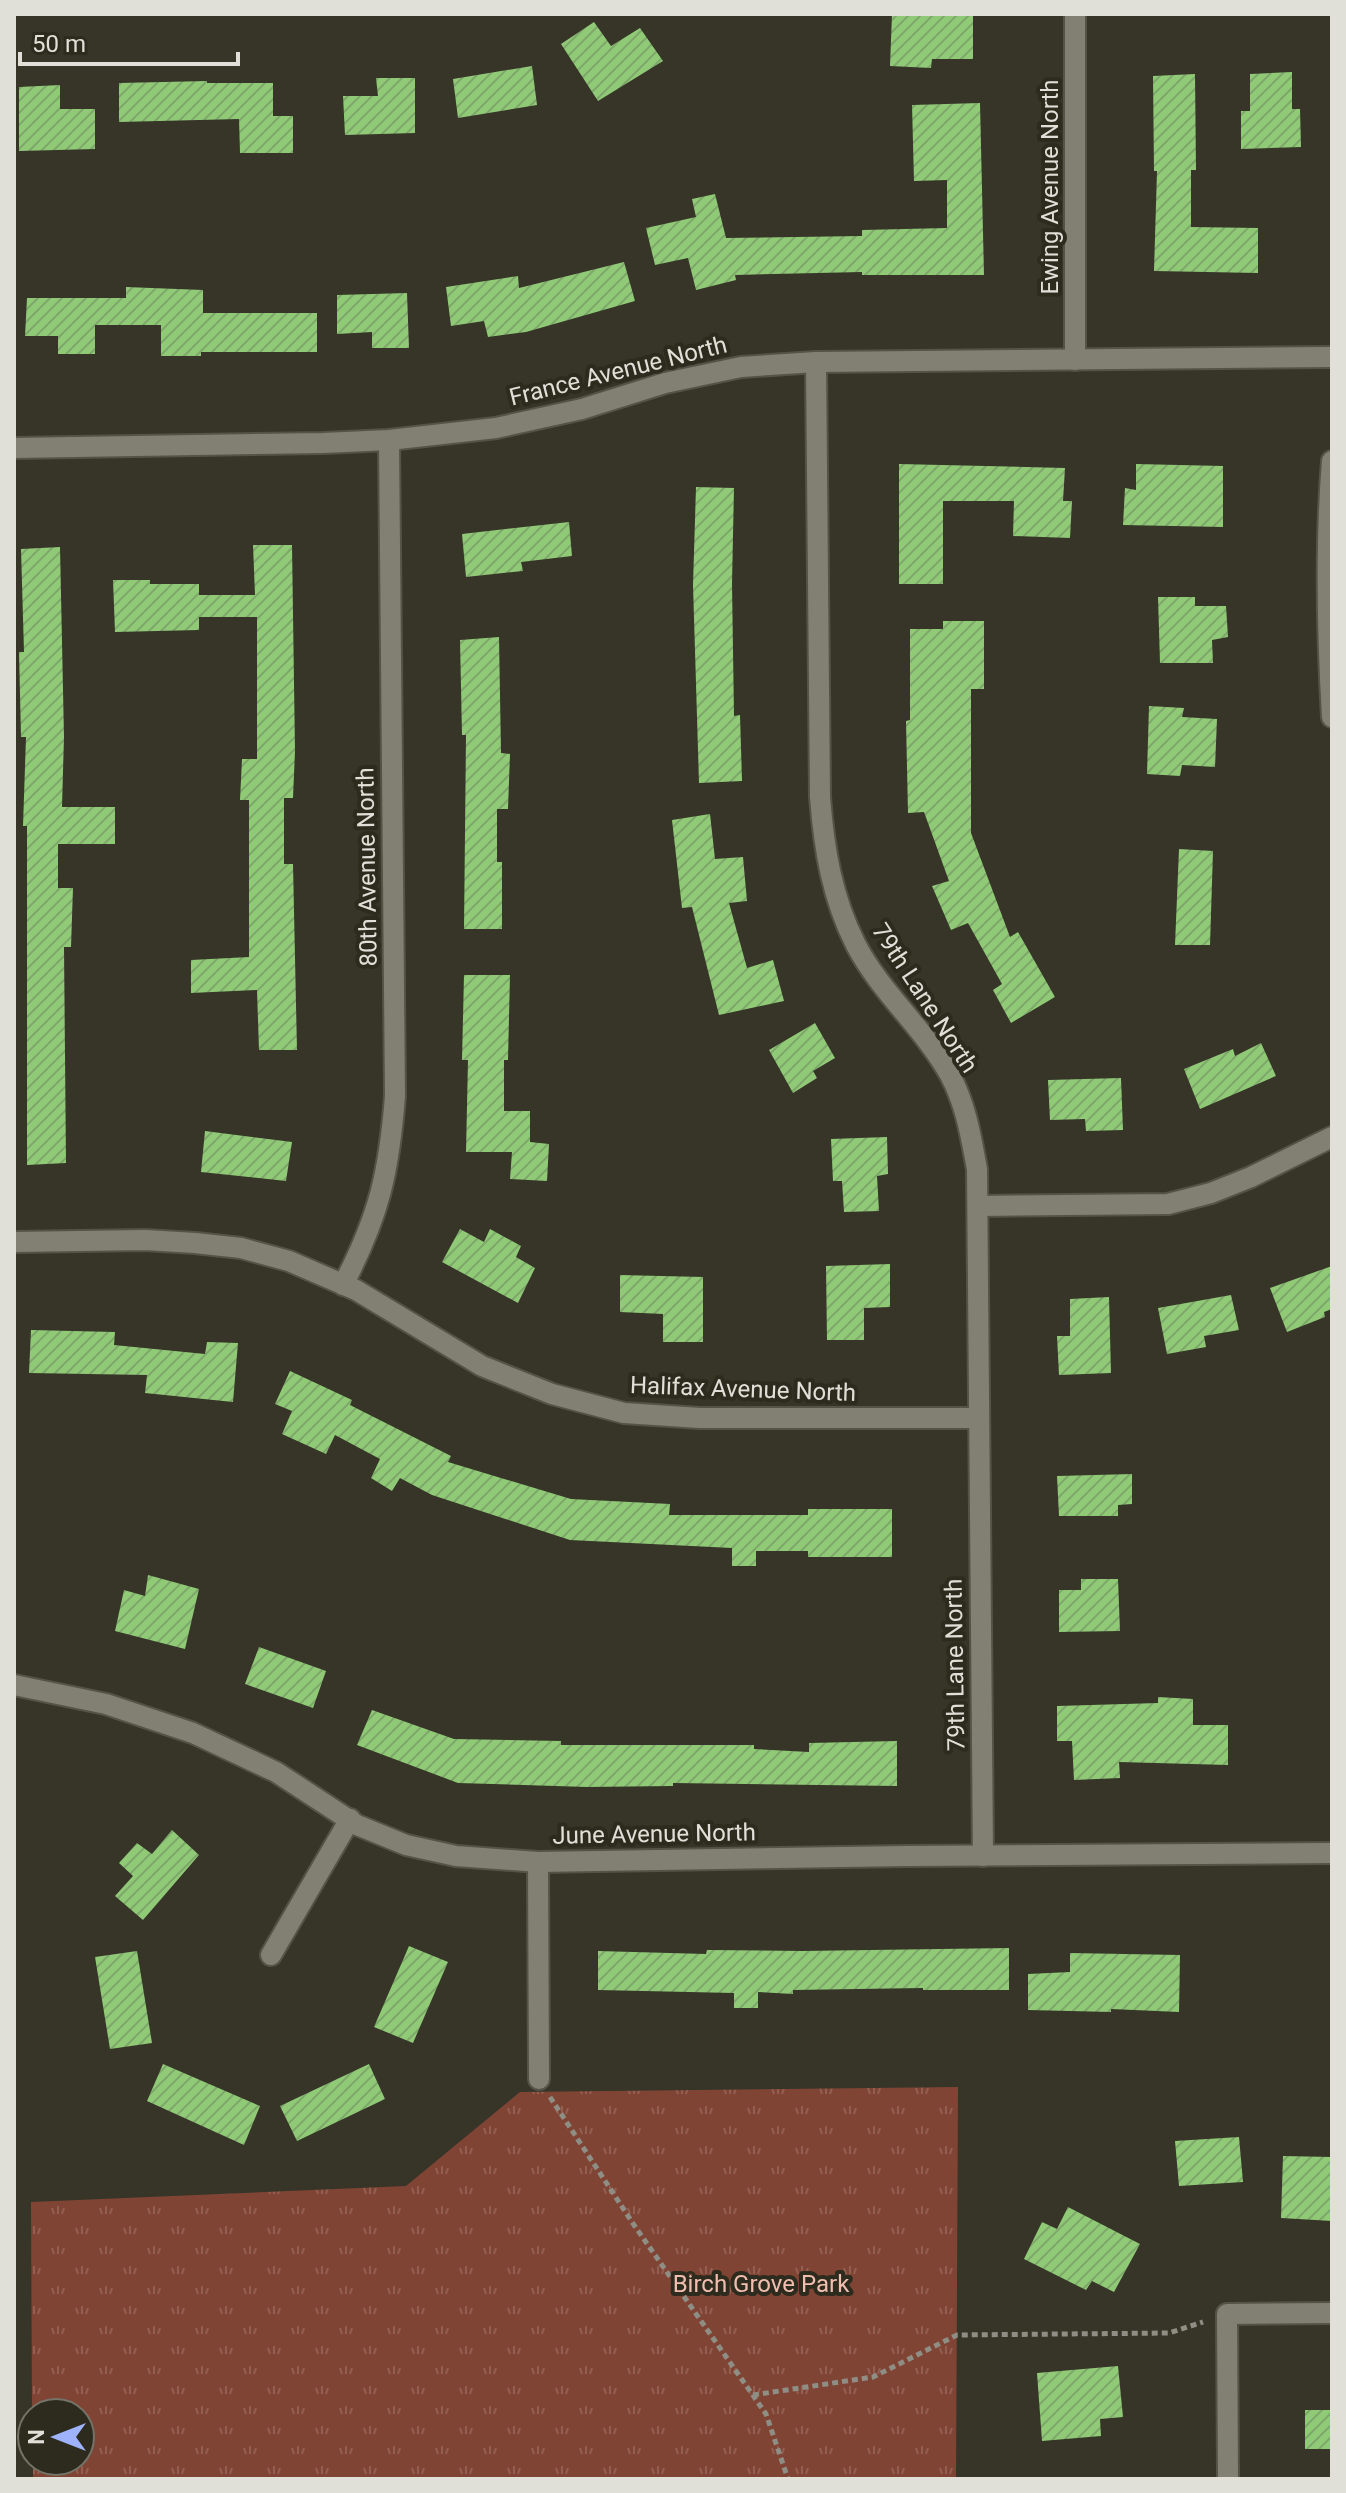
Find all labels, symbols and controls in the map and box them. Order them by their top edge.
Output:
scale bar [20,16,238,66]
text: 50 m [32,30,86,58]
street label: Ewing Avenue North [1036,80,1064,294]
street label: France Avenue North [506,330,730,412]
street label: 80th Avenue North [351,767,383,967]
street label: 79th Lane North [866,918,984,1078]
street label: Halifax Avenue North [630,1371,856,1407]
street label: 79th Lane North [939,1579,971,1751]
street label: June Avenue North [552,1818,756,1850]
park label: Birch Grove Park [673,2270,850,2298]
north arrow [16,2397,96,2477]
text: N [24,2429,49,2445]

